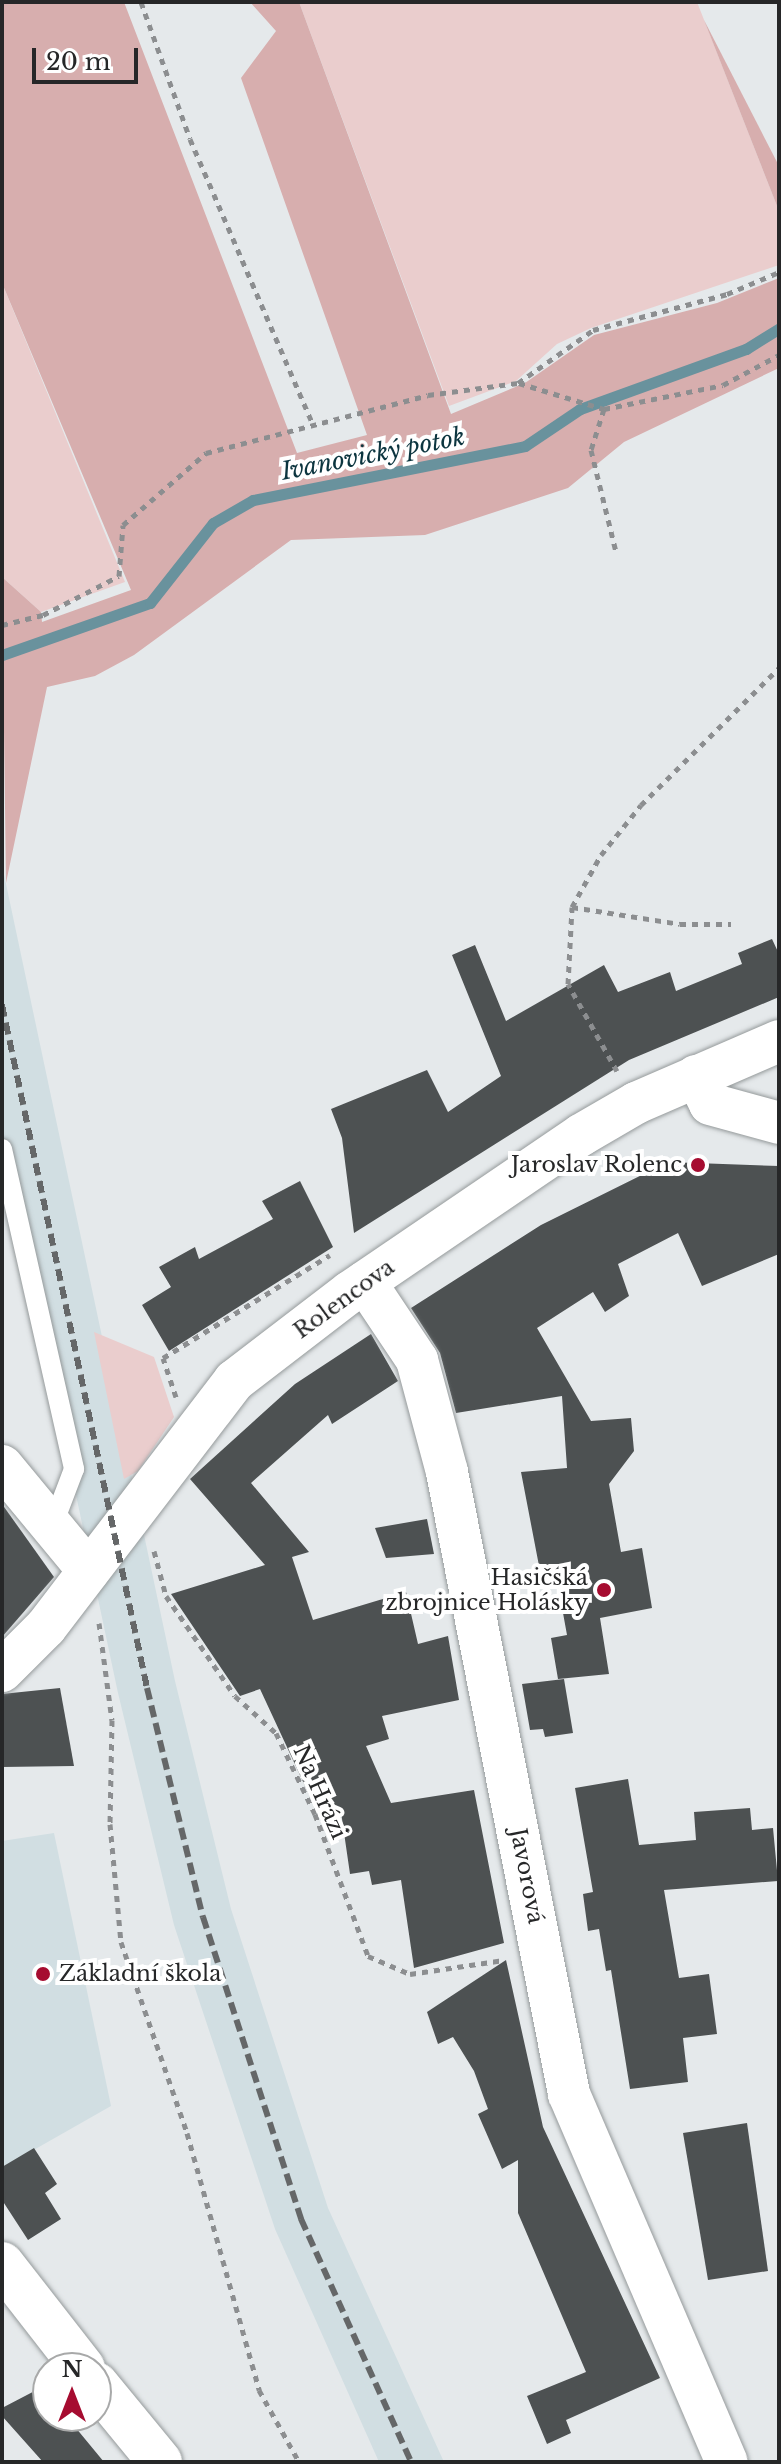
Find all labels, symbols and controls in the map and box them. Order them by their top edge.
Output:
scale bar [36,32,142,82]
text: 20 m [46,47,111,76]
water label: Ivanovický potok [278,422,468,486]
place label: Jaroslav Rolenc [510,1152,682,1178]
marker: Jaroslav Rolenc [689,1156,707,1174]
street label: Rolencova [289,1254,399,1344]
place label: Hasičská zbrojnice Holásky [386,1564,588,1616]
marker: Hasičská zbrojnice Holásky [595,1581,613,1599]
street label: Na Hrázi [288,1741,352,1843]
street label: Javorová [505,1826,549,1926]
place label: Základní škola [59,1961,221,1987]
marker: Základní škola [34,1965,52,1983]
north arrow [32,2352,112,2432]
text: N [62,2356,82,2383]

